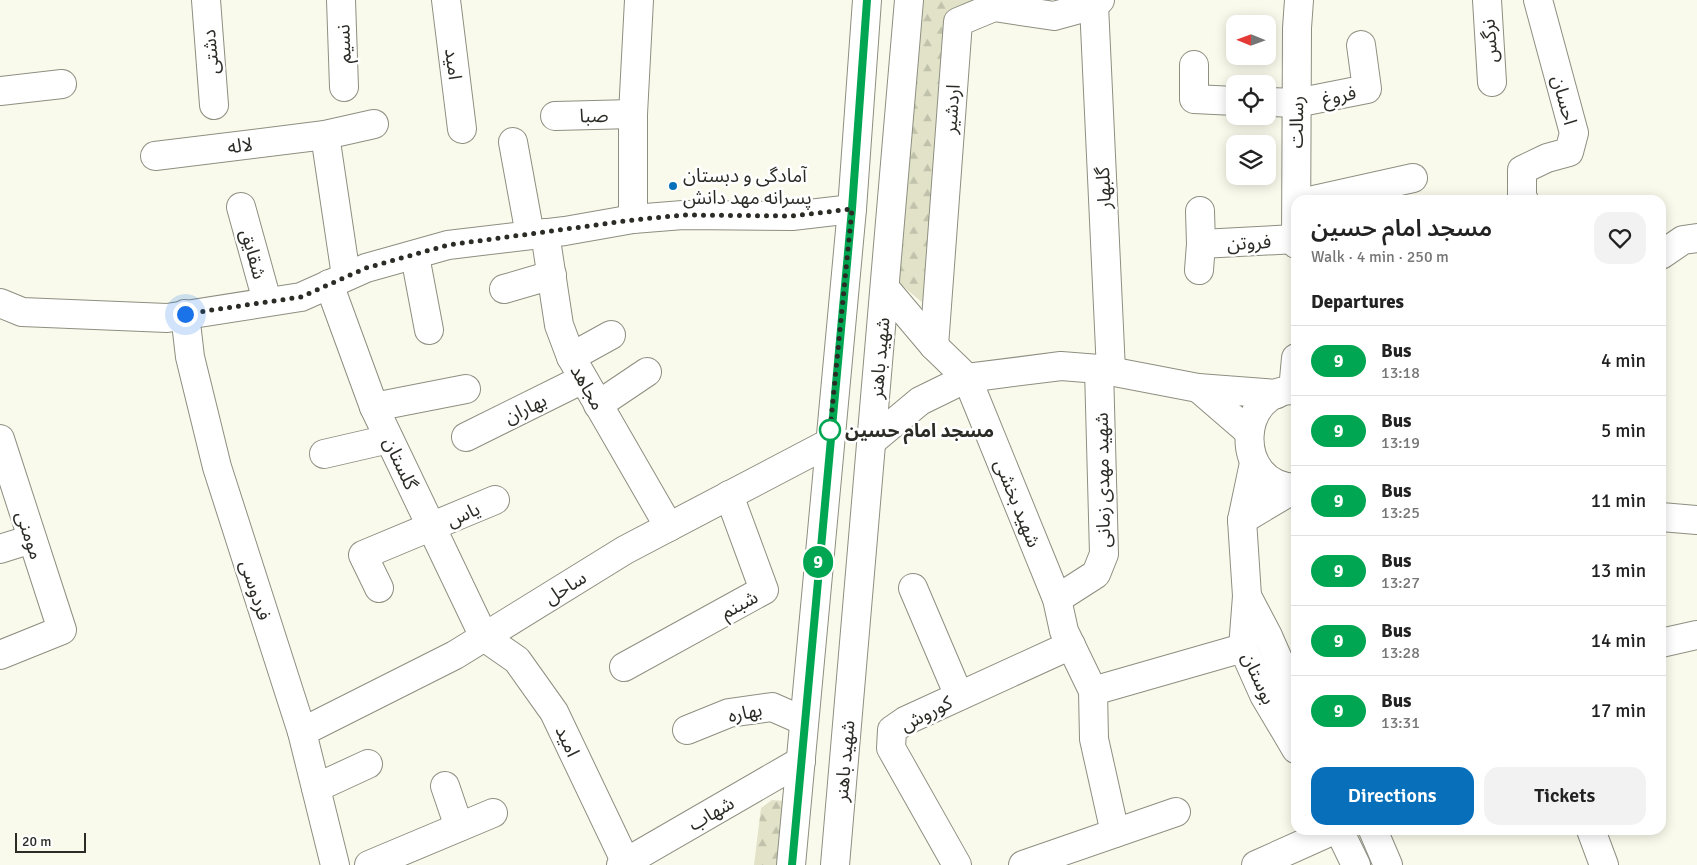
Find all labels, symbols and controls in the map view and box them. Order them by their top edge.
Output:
north arrow [1226,15,1276,65]
map controls [1226,15,1276,185]
street label: نرگس [1476,18,1503,64]
street label: نسیم [331,24,359,64]
street label: دشتی [197,28,225,75]
street label: امید [439,47,467,81]
street label: احسان [1546,73,1582,128]
button: locate [1226,75,1276,125]
street label: فروغ [1320,81,1358,112]
street label: اردشیر [938,84,966,136]
street label: رسالت [1285,96,1309,148]
street label: صبا [579,104,609,128]
street label: لاله [226,133,254,159]
button: layers [1226,135,1276,185]
place label: آمادگی و دبستان پسرانه مهد دانش [683,164,812,210]
street label: گلبهار [1091,165,1117,211]
marker: آمادگی و دبستان پسرانه مهد دانش [667,180,679,192]
button: heart [1594,212,1646,264]
text: مسجد امام حسین [1311,213,1492,243]
street label: شقایق [235,227,271,282]
street label: فروتن [1226,230,1272,256]
text: Walk · 4 min · 250 m [1311,247,1449,267]
text: Departures [1311,290,1404,314]
your location [173,302,198,327]
street label: شهید باهنر [864,316,896,401]
text: Bus [1381,339,1412,363]
text: 4 min [1601,349,1646,373]
text: 9 [1334,350,1343,372]
street label: مجاهد [565,360,610,415]
text: 13:18 [1381,363,1420,383]
street label: بهاران [500,388,551,429]
text: Bus [1381,409,1412,433]
street label: شهید مهدی زمانی [1090,412,1116,548]
marker: مسجد امام حسین [819,419,841,441]
place label: مسجد امام حسین [845,419,994,445]
text: 5 min [1601,419,1646,443]
text: 9 [1334,420,1343,442]
street label: گلستان [378,433,423,495]
text: 13:19 [1381,433,1420,453]
street label: شهید بخشی [988,456,1046,551]
text: Bus [1381,479,1412,503]
text: 11 min [1591,489,1646,513]
text: 9 [1334,490,1343,512]
street label: یاس [443,497,484,533]
text: 13:25 [1381,503,1420,523]
street label: مومنی [10,508,48,563]
line badge: 9 [802,546,834,578]
text: Bus [1381,549,1412,573]
text: 9 [813,551,823,573]
street label: فردوسی [234,557,276,623]
text: 13 min [1591,559,1646,583]
text: 9 [1334,560,1343,582]
street label: ساحل [540,566,591,610]
text: 13:27 [1381,573,1420,593]
street label: شبنم [717,585,763,626]
text: Bus [1381,619,1412,643]
text: 14 min [1591,629,1646,653]
text: 9 [1334,630,1343,652]
text: 13:28 [1381,643,1420,663]
street label: بوستان [1236,649,1280,708]
text: Bus [1381,689,1412,713]
street label: کوروش [896,690,958,737]
street label: بهاره [726,698,764,728]
text: 17 min [1591,699,1646,723]
text: 9 [1334,700,1343,722]
text: 13:31 [1381,713,1420,733]
street label: شهید باهنر [829,719,861,804]
street label: امید [550,722,585,761]
button: Directions [1311,767,1474,825]
button: Tickets [1484,767,1646,825]
street label: شهاب [684,791,739,836]
scale bar [15,830,86,853]
text: 20 m [22,833,51,850]

